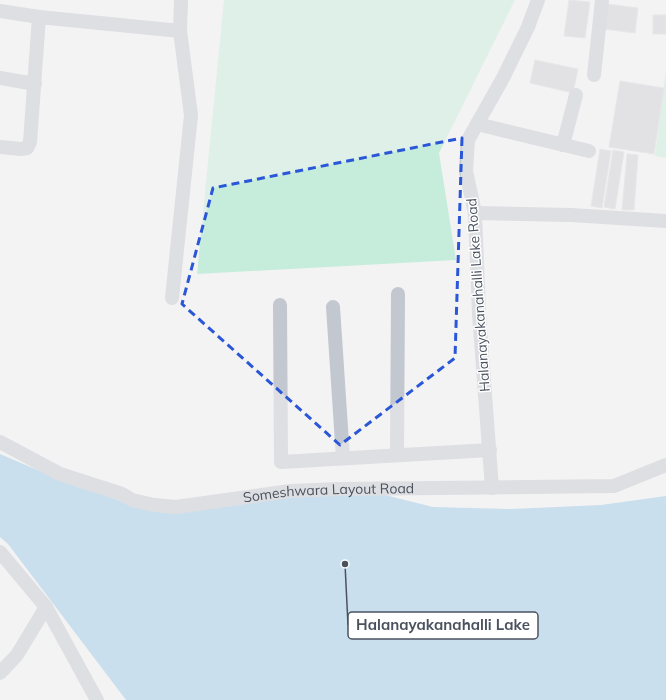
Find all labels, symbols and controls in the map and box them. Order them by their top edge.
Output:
street label: Halanayakanahalli Lake Road [462,198,494,392]
street label: Someshwara Layout Road [242,479,414,506]
callout: Halanayakanahalli Lake [348,612,538,639]
text: Halanayakanahalli Lake [356,615,530,634]

